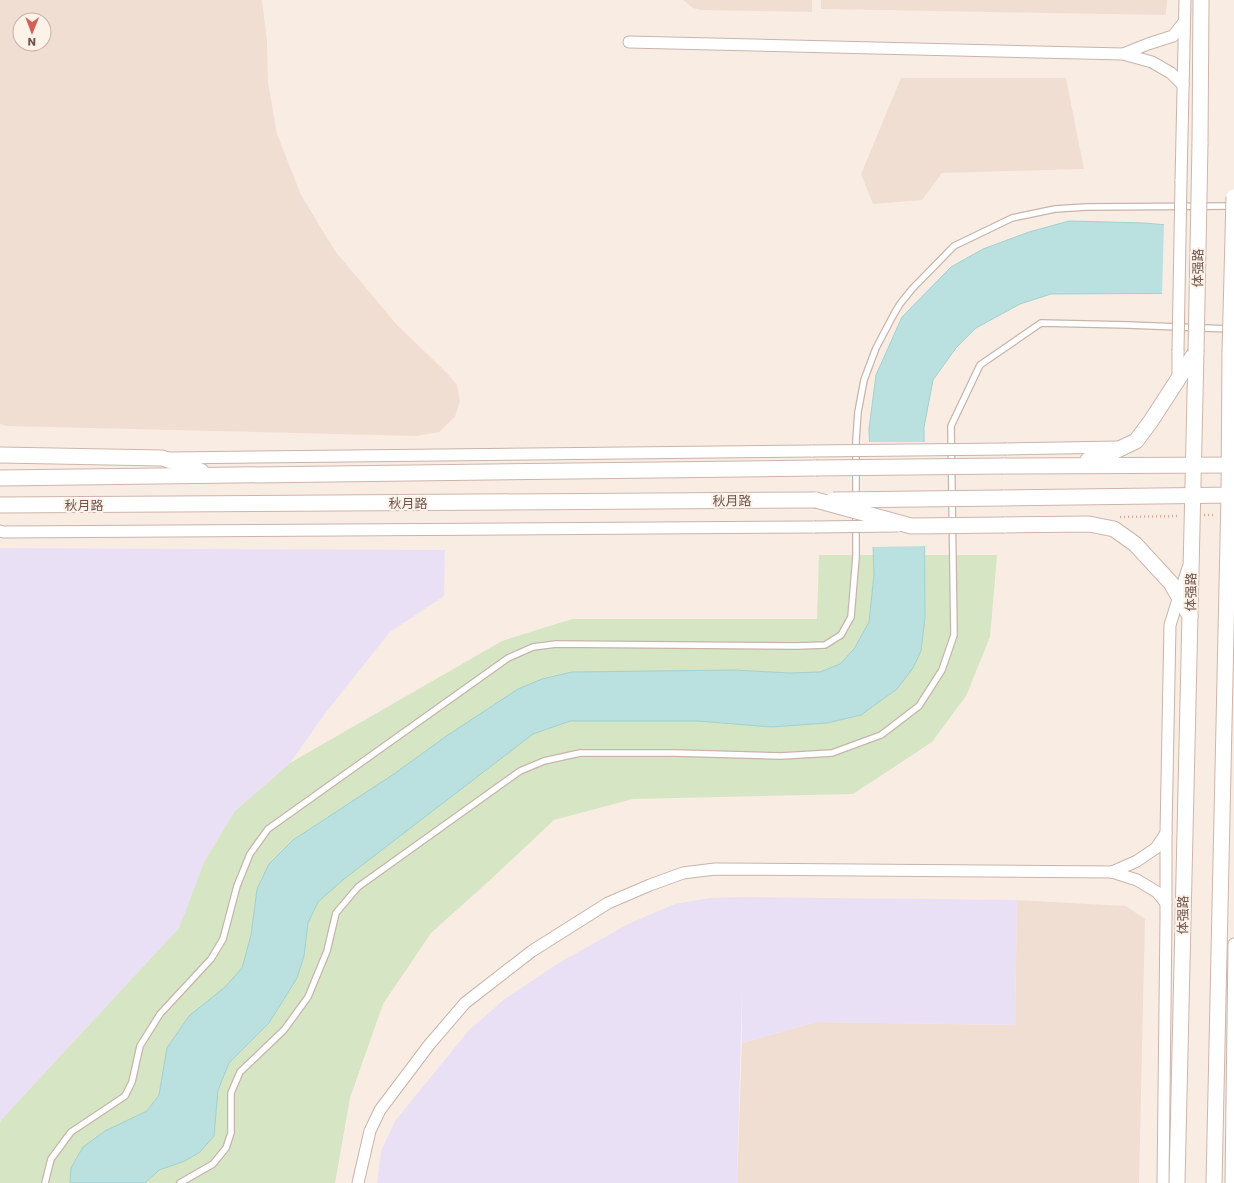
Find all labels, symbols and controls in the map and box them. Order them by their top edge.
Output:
north arrow [12,12,52,52]
text: N [28,34,36,50]
street label: 体强路 [1188,248,1208,288]
street label: 秋月路 [712,491,752,511]
street label: 秋月路 [388,494,428,513]
street label: 秋月路 [64,496,104,515]
street label: 体强路 [1181,572,1201,612]
street label: 体强路 [1173,895,1193,935]

